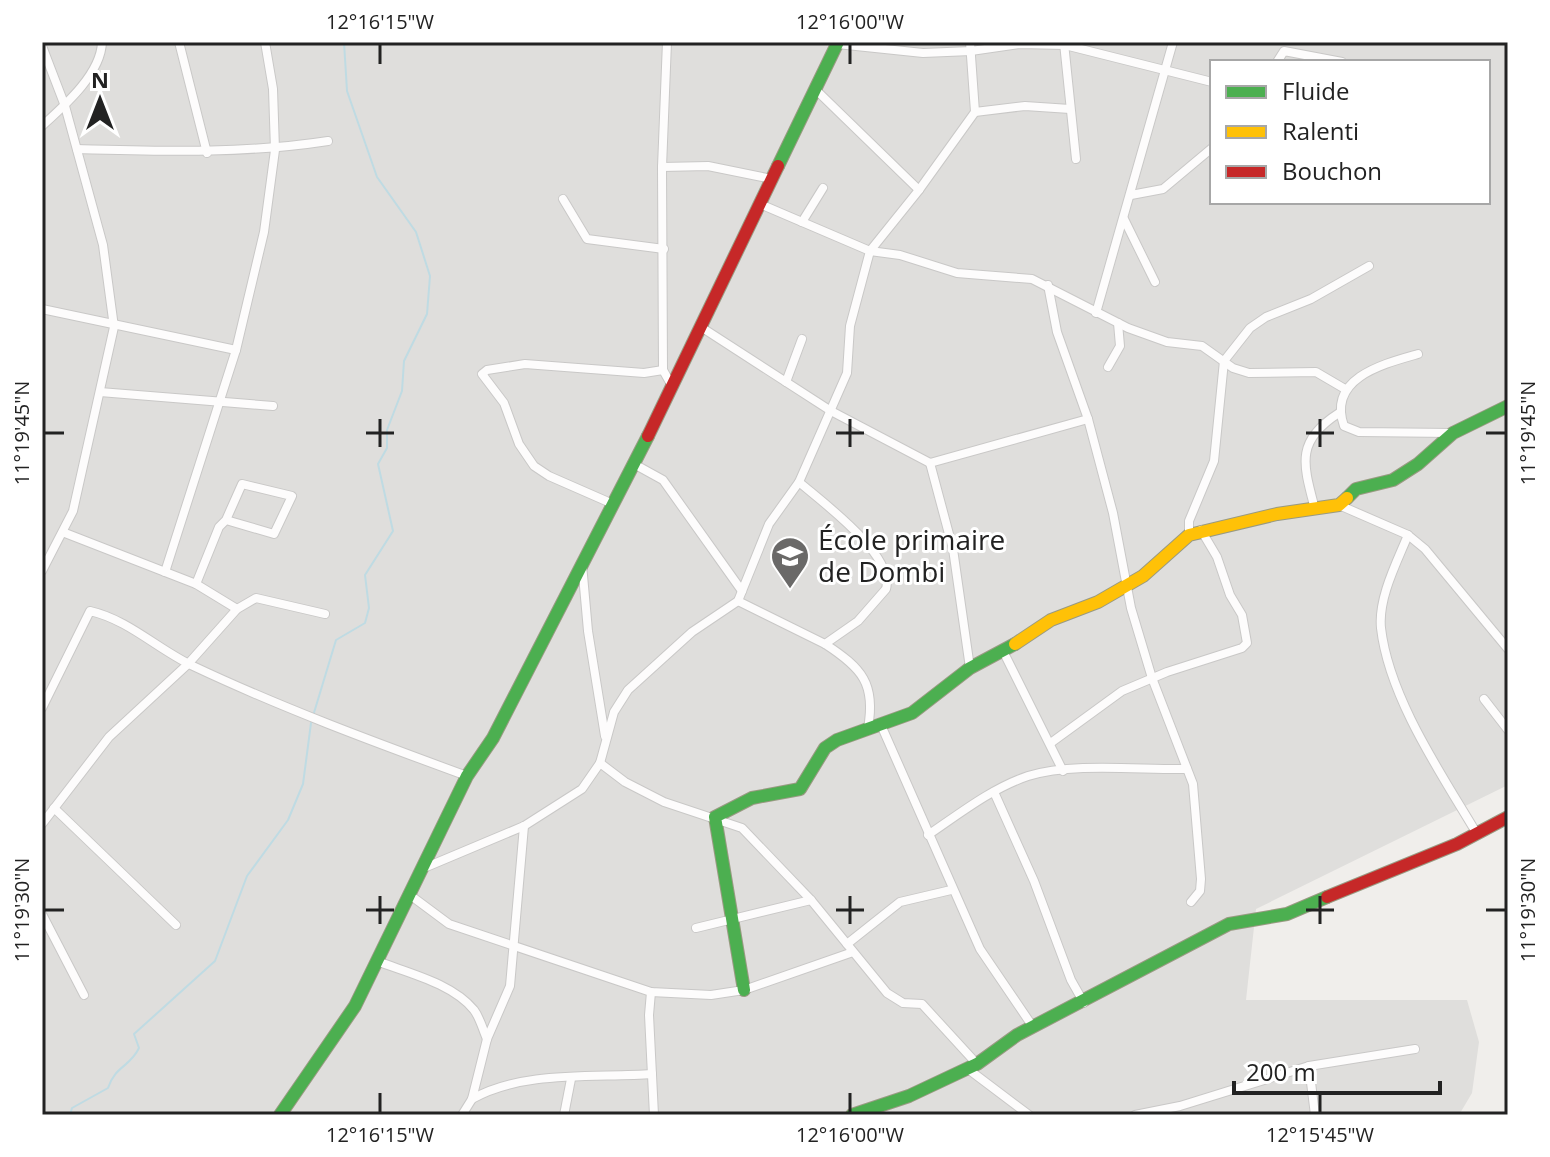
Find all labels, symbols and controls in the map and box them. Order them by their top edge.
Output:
text: 12°16'15"W [326,8,435,35]
text: 12°16'00"W [796,8,905,35]
north arrow [60,60,140,140]
legend [1210,60,1490,204]
text: N [91,64,109,94]
text: Fluide [1282,74,1349,107]
text: Ralenti [1282,114,1359,147]
text: Bouchon [1282,154,1382,187]
text: 11°19'45"N [8,381,35,485]
text: 11°19'45"N [1514,381,1541,485]
place label: École primaire de Dombi [818,520,1005,590]
school or university icon: École primaire de Dombi [769,535,811,590]
text: 11°19'30"N [8,858,35,962]
text: 11°19'30"N [1514,858,1541,962]
scale bar [1234,1045,1440,1095]
text: 200 m [1246,1055,1316,1088]
text: 12°16'15"W [326,1121,435,1148]
text: 12°16'00"W [796,1121,905,1148]
text: 12°15'45"W [1266,1121,1375,1148]

